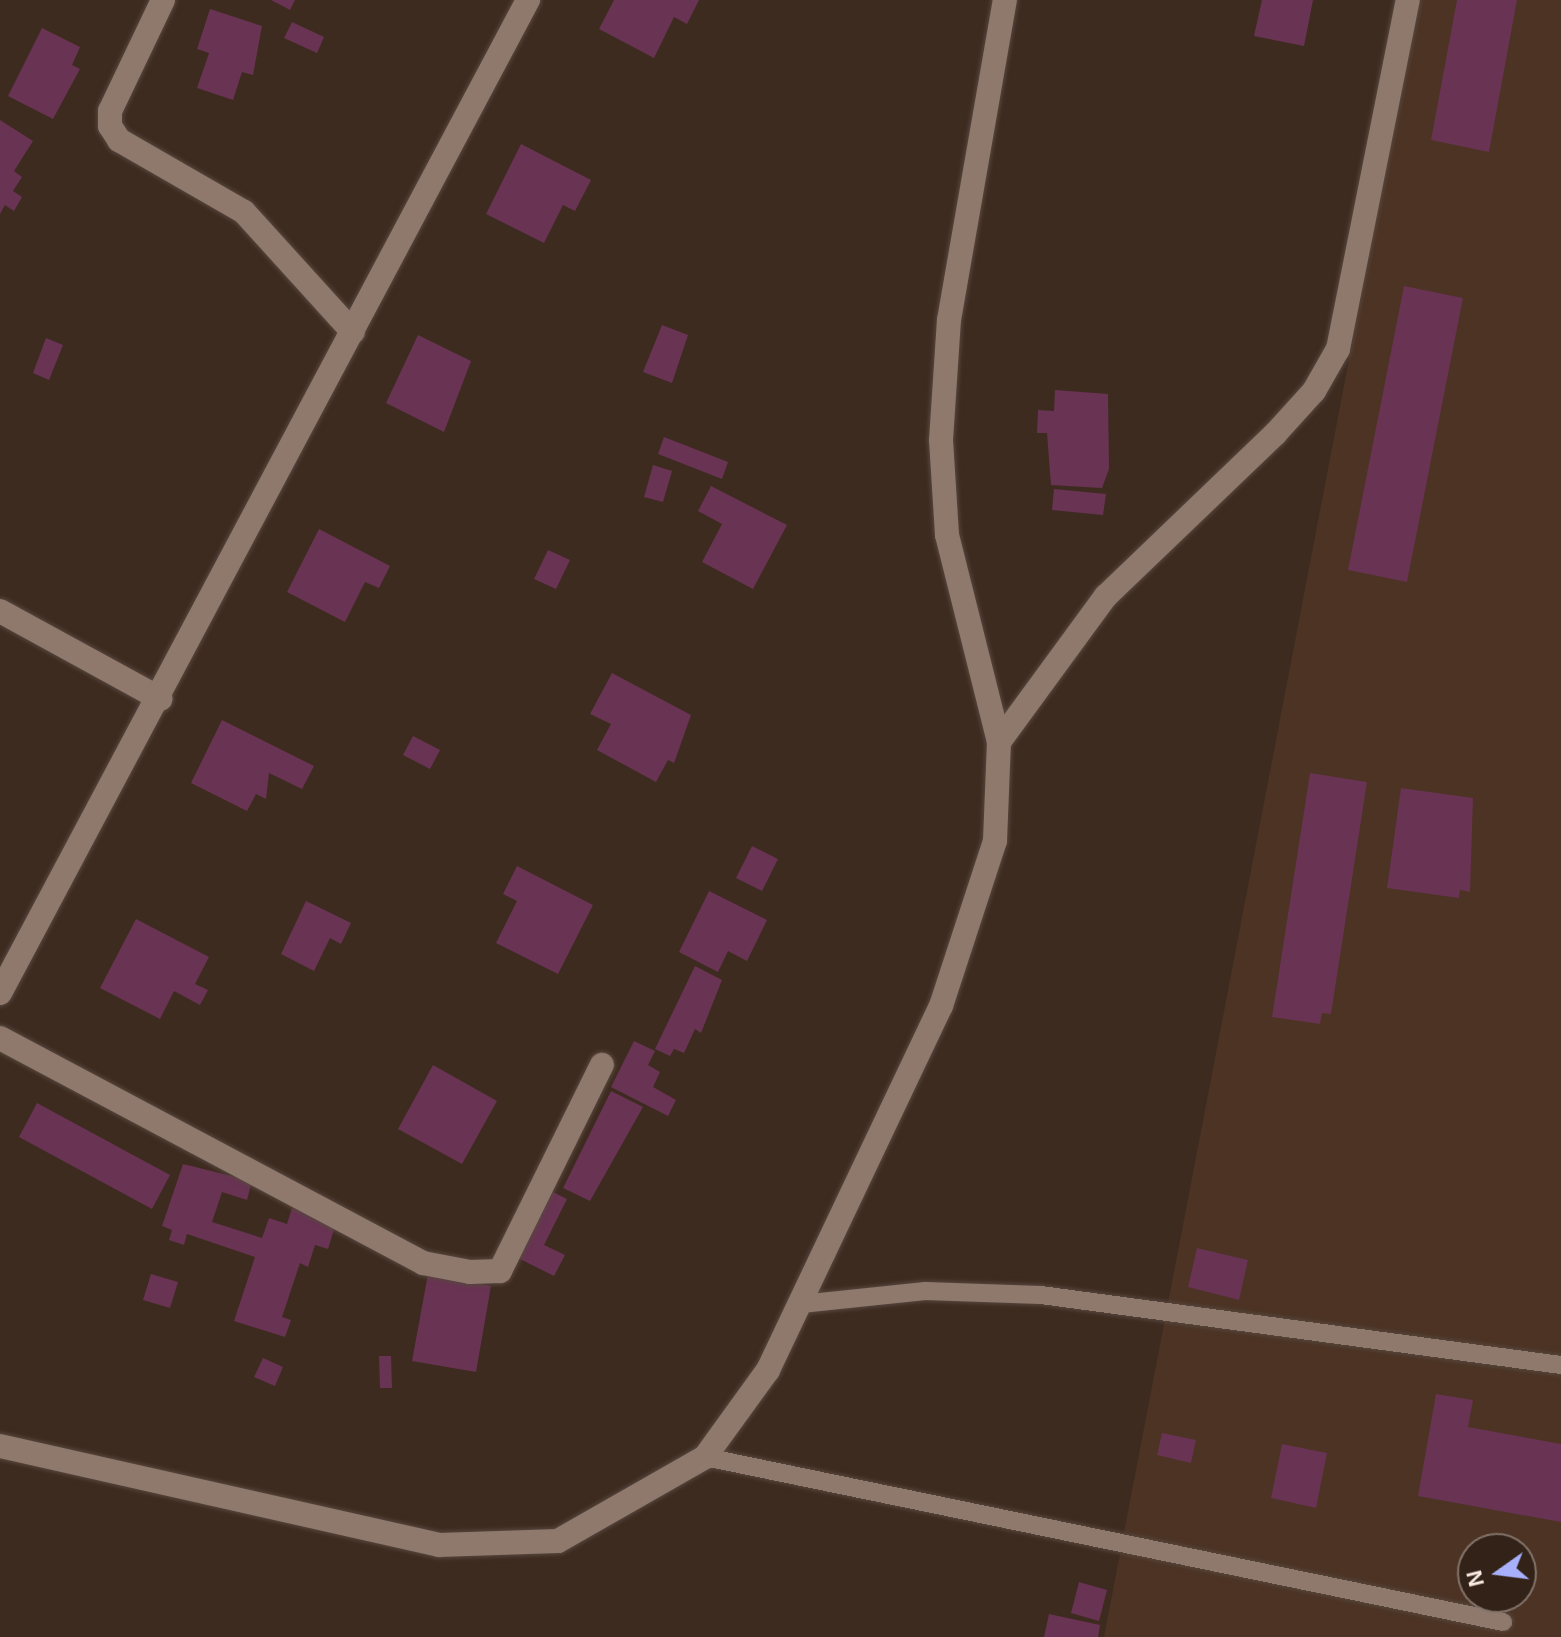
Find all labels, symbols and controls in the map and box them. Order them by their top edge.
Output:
north arrow [1457,1533,1537,1613]
text: N [1461,1568,1489,1589]

